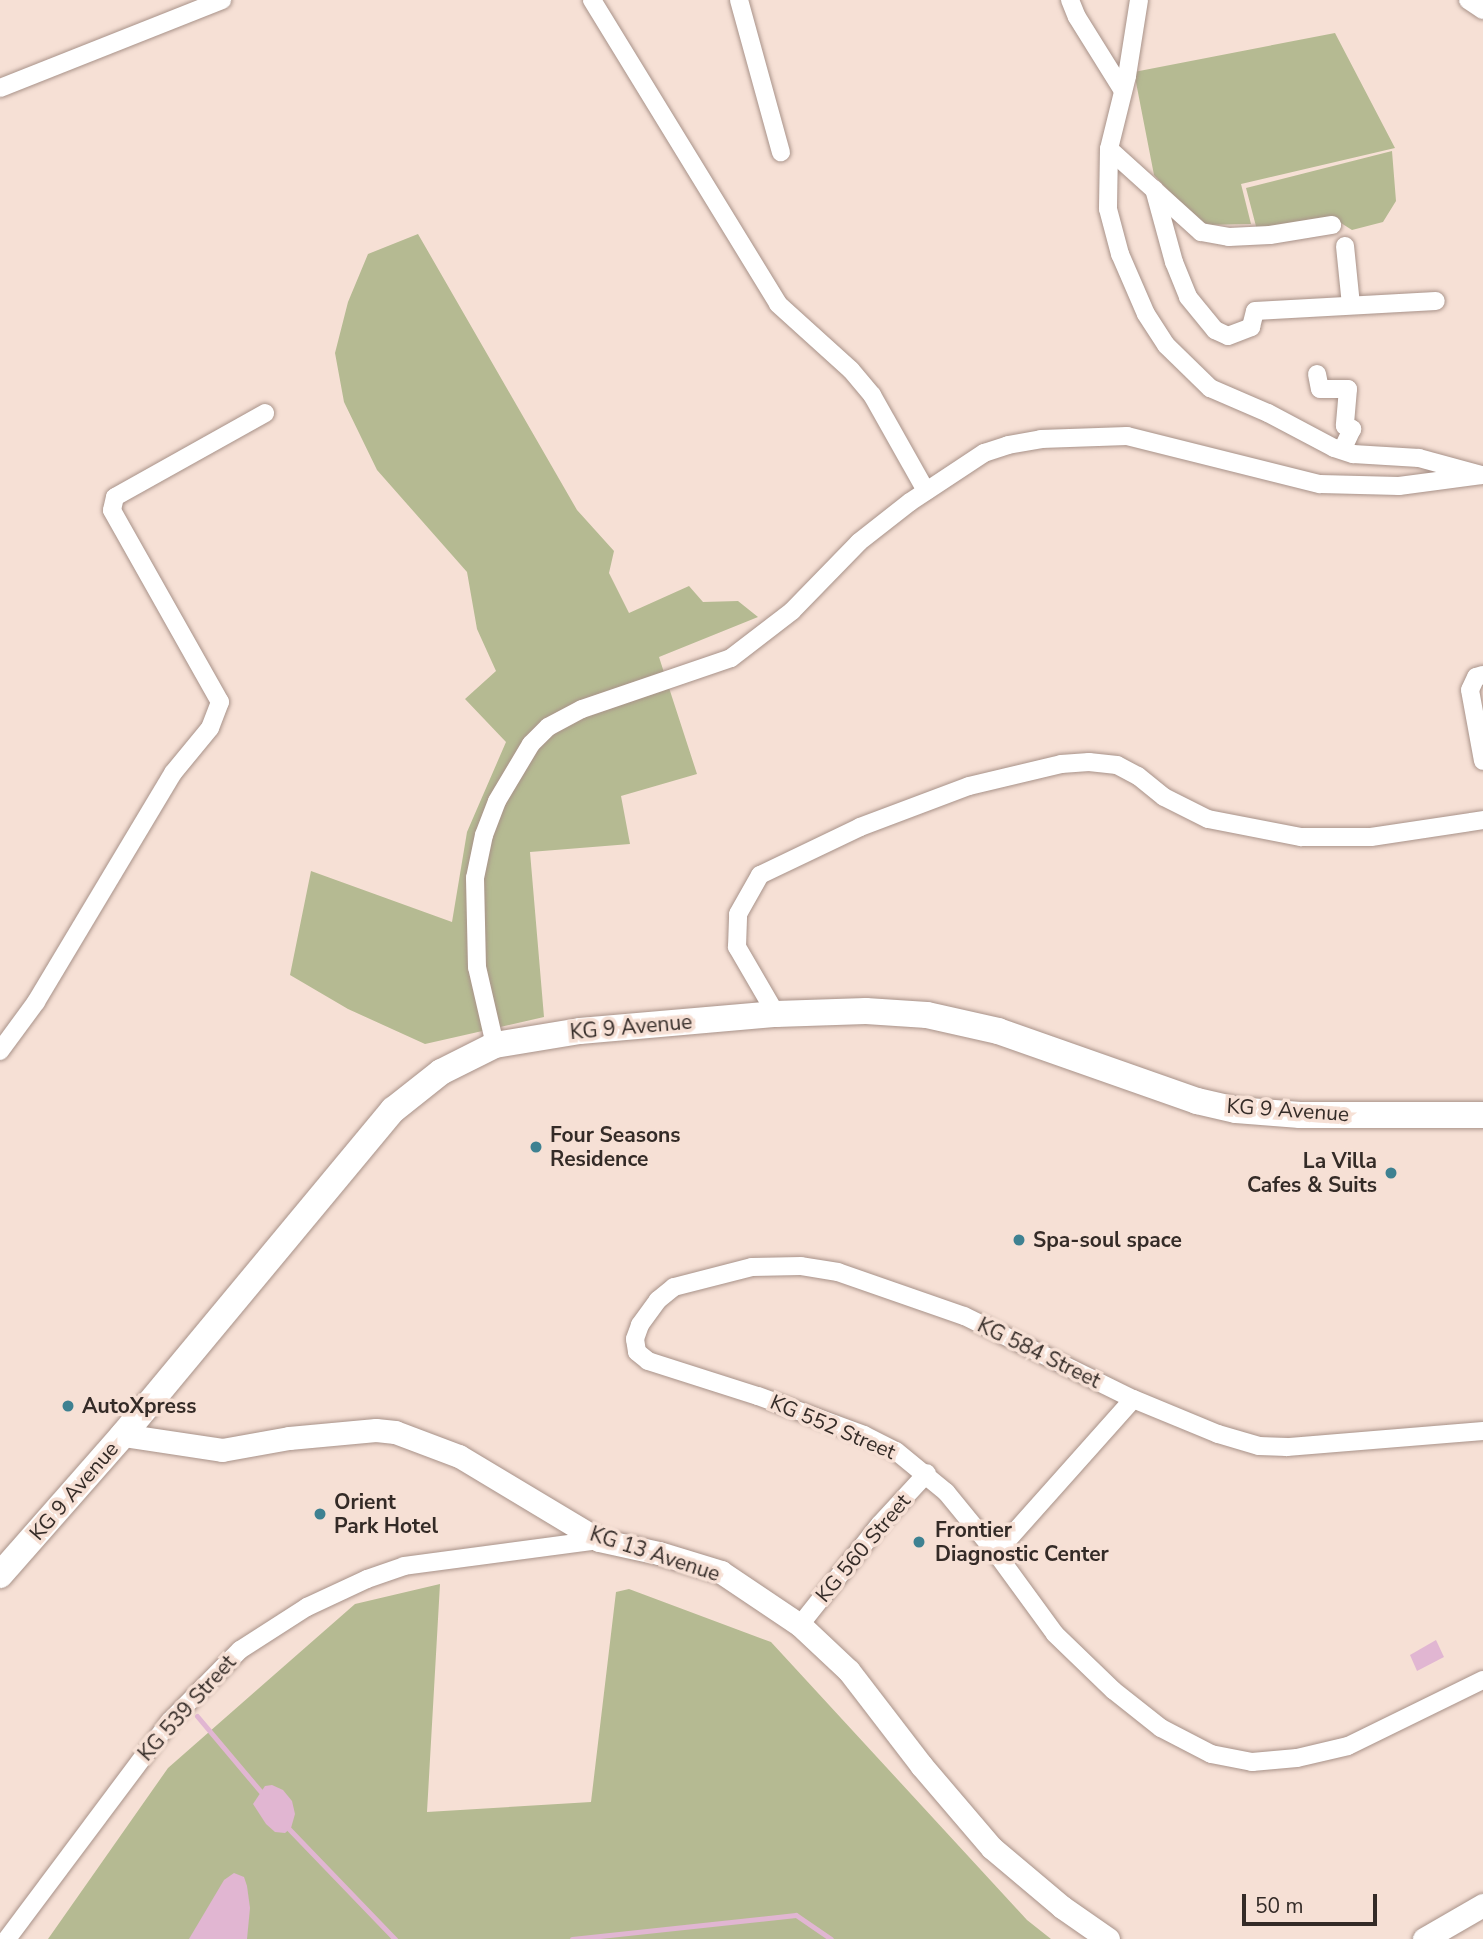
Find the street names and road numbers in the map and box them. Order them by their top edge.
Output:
street label: KG 9 Avenue [569,1009,693,1045]
street label: KG 9 Avenue [1226,1093,1350,1127]
street label: KG 584 Street [973,1312,1105,1394]
street label: KG 552 Street [767,1389,899,1465]
street label: KG 9 Avenue [24,1436,124,1546]
street label: KG 560 Street [810,1489,916,1607]
street label: KG 13 Avenue [587,1521,723,1587]
street label: KG 539 Street [133,1650,241,1766]

